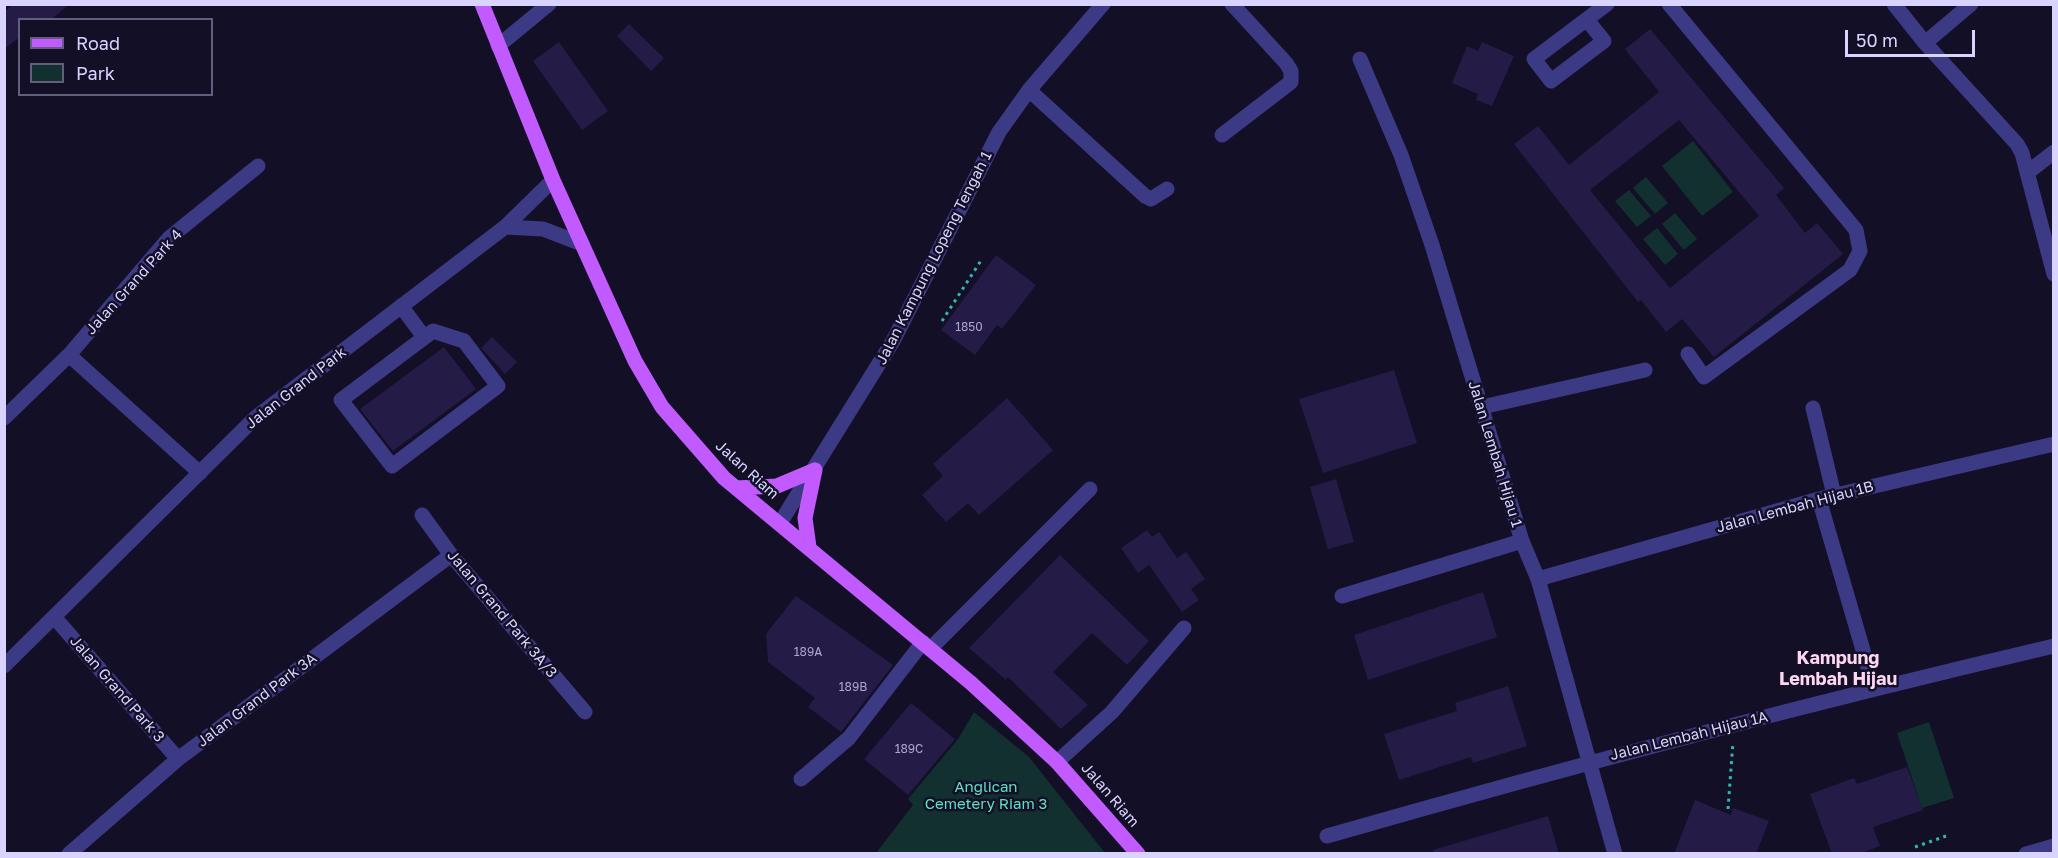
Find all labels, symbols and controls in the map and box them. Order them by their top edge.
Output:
legend [18,18,213,96]
scale bar [1848,18,1978,56]
text: 50 m [1856,29,1898,51]
text: Road [76,32,120,54]
text: Park [76,62,115,84]
street label: Jalan Kampung Lopeng Tengah 1 [872,148,996,368]
street label: Jalan Grand Park 4 [82,226,186,338]
house number: 1850 [955,320,983,334]
street label: Jalan Grand Park [242,343,350,433]
street label: Jalan Lembah Hijau 1 [1464,379,1526,529]
street label: Jalan Riam [712,437,782,503]
street label: Jalan Lembah Hijau 1B [1714,477,1876,537]
street label: Jalan Grand Park 3A/3 [443,547,561,681]
street label: Jalan Grand Park 3 [66,632,168,746]
house number: 189A [794,645,822,659]
district label: Kampung Lembah Hijau [1779,647,1897,690]
street label: Jalan Grand Park 3A [194,649,320,751]
house number: 189B [839,680,867,694]
street label: Jalan Lembah Hijau 1A [1608,708,1770,764]
house number: 189C [895,742,923,756]
street label: Jalan Riam [1077,759,1143,831]
park label: Anglican Cemetery Riam 3 [925,778,1047,813]

